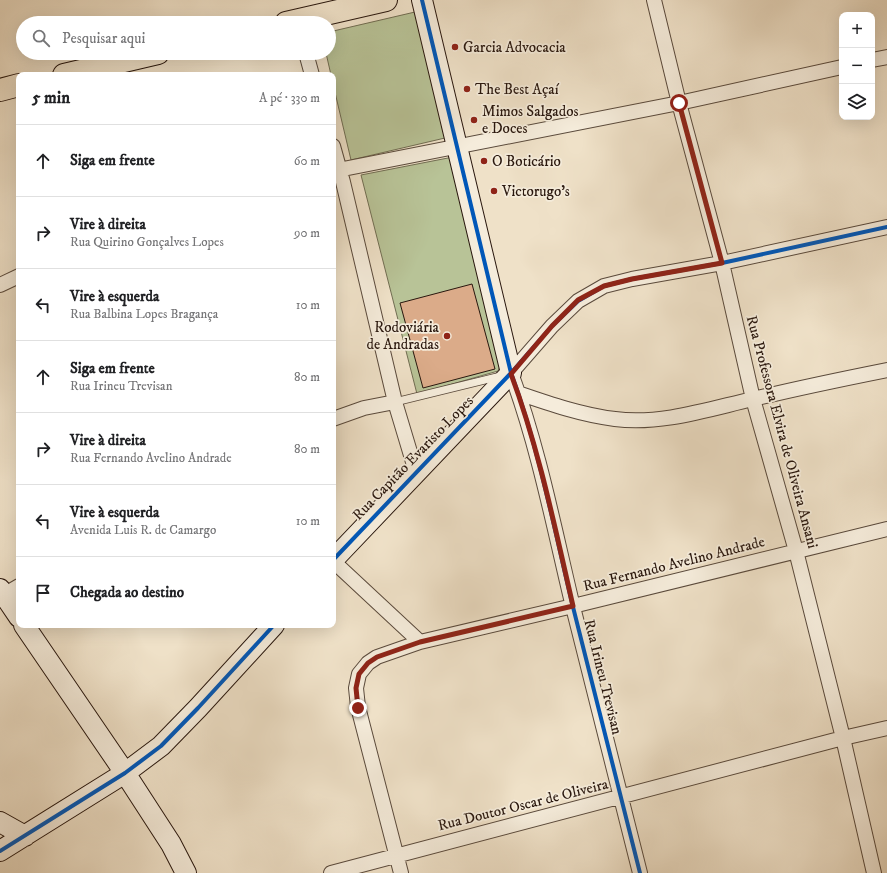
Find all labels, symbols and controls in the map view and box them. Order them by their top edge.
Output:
map controls [839,12,875,120]
button: + [839,12,875,48]
search box [16,16,336,60]
icon: search [30,27,52,49]
text: Pesquisar aqui [62,29,145,48]
place label: Garcia Advocacia [463,38,566,57]
marker: Garcia Advocacia [450,42,460,52]
button: − [839,48,875,84]
place label: The Best Açaí [475,80,560,99]
marker: The Best Açaí [462,84,472,94]
button: layers [839,84,875,120]
text: 5 min [32,87,70,109]
text: A pé · 330 m [259,90,320,106]
route start [670,94,688,112]
place label: Mimos Salgados e Doces [482,102,579,138]
marker: Mimos Salgados e Doces [469,115,479,125]
icon: ahead [32,150,54,172]
text: Siga em frente [70,151,155,170]
place label: O Boticário [492,152,561,171]
text: 60 m [294,153,320,169]
marker: O Boticário [479,156,489,166]
place label: Victorugo's [501,182,570,201]
marker: Victorugo's [489,186,499,196]
text: Vire à direita [70,215,146,234]
icon: right [32,222,54,244]
text: 90 m [294,225,320,241]
text: Rua Quirino Gonçalves Lopes [70,234,224,250]
text: Vire à esquerda [70,287,159,306]
icon: left [32,294,54,316]
text: 10 m [296,297,320,313]
text: Rua Balbina Lopes Bragança [70,306,218,322]
street label: Rua Professora Elvira de Oliveira Ansani [742,313,822,551]
place label: Rodoviária de Andradas [366,318,440,354]
marker: Rodoviária de Andradas [442,331,452,341]
text: Siga em frente [70,359,155,378]
icon: ahead [32,366,54,388]
text: 80 m [294,369,320,385]
text: Rua Irineu Trevisan [70,378,172,394]
street label: Rua Capitão Evaristo Lopes [348,392,478,524]
text: Vire à direita [70,431,146,450]
icon: right [32,438,54,460]
text: 80 m [294,441,320,457]
text: Rua Fernando Avelino Andrade [70,450,232,466]
text: Vire à esquerda [70,503,159,522]
icon: left [32,510,54,532]
text: 10 m [296,513,320,529]
text: Avenida Luis R. de Camargo [70,522,216,538]
street label: Rua Fernando Avelino Andrade [581,532,767,596]
icon: arrive [32,582,54,604]
text: Chegada ao destino [70,583,184,602]
street label: Rua Irineu Trevisan [579,617,627,737]
route end [349,699,367,717]
street label: Rua Doutor Oscar de Oliveira [436,774,611,835]

